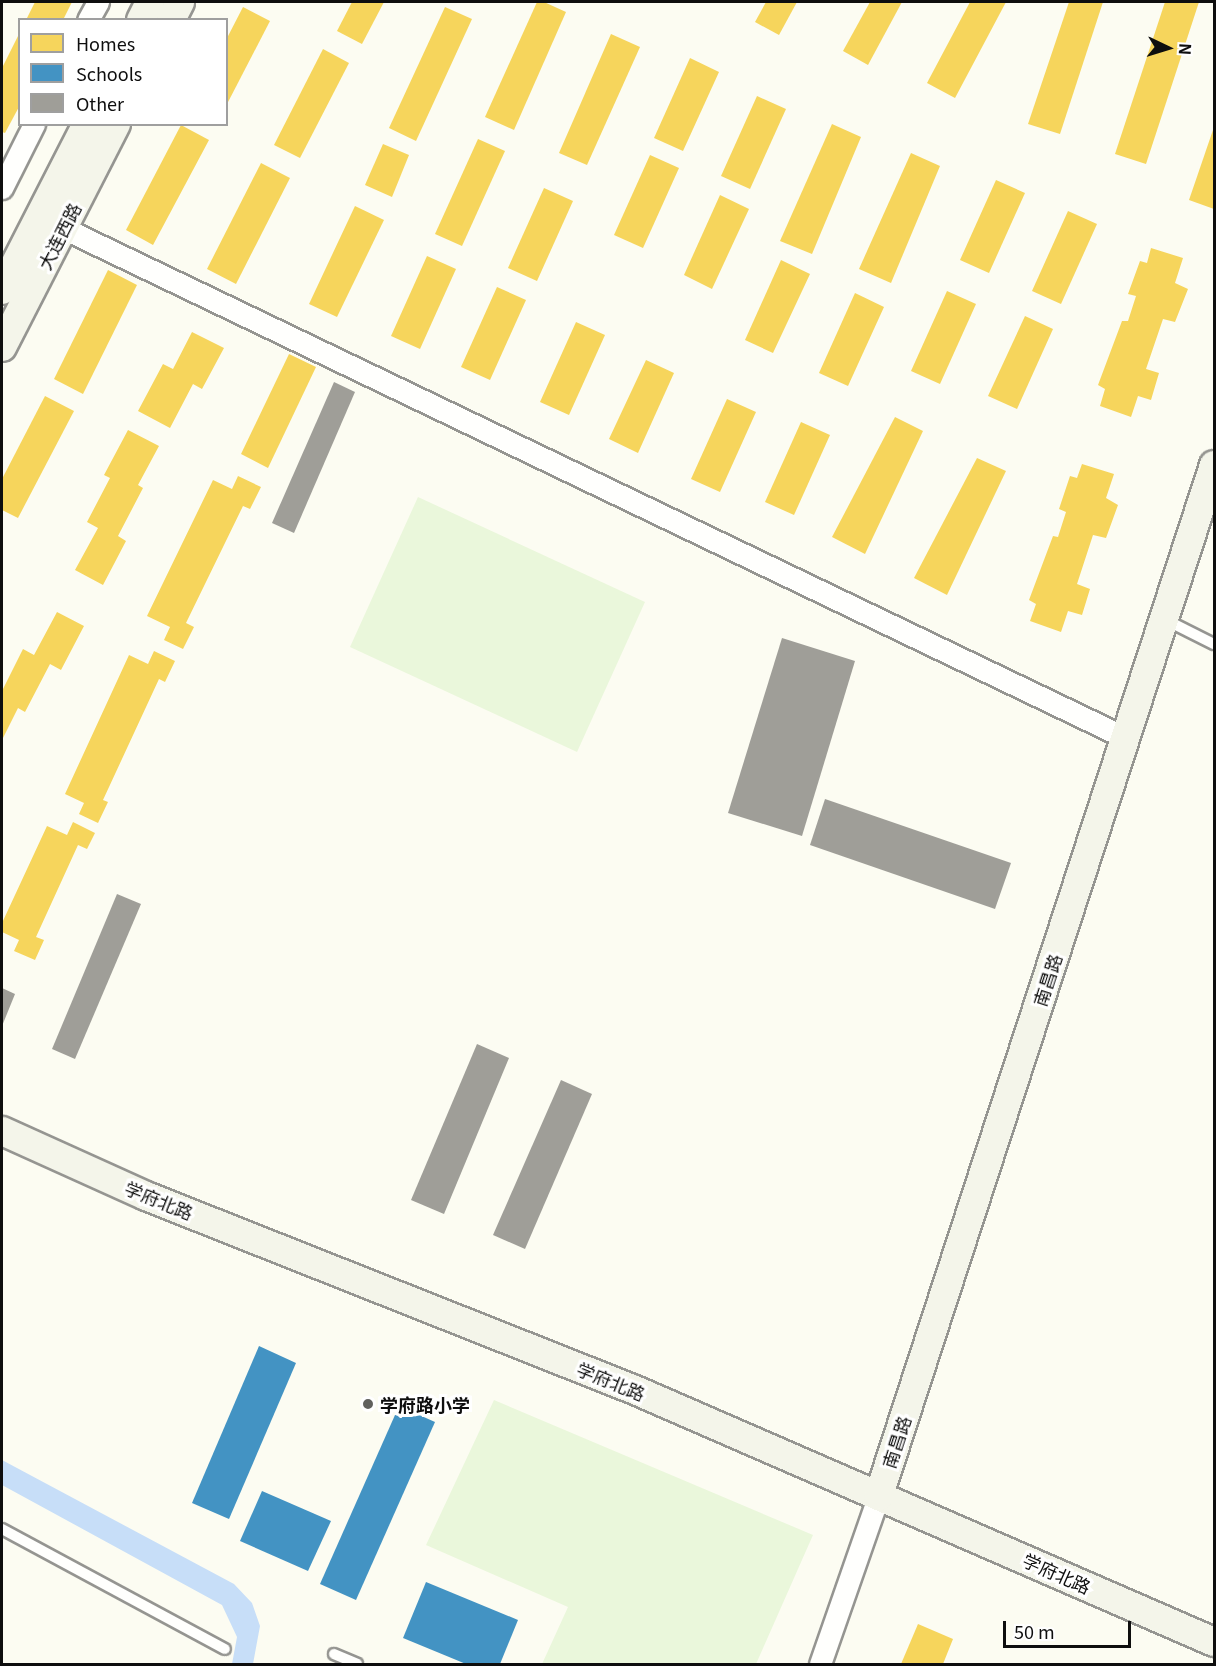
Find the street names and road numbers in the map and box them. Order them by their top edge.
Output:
street label: 大连西路 [33,199,85,273]
street label: 南昌路 [1028,951,1066,1009]
street label: 学府北路 [122,1177,196,1223]
street label: 学府北路 [574,1358,648,1404]
street label: 南昌路 [877,1413,915,1471]
street label: 学府北路 [1020,1548,1094,1598]

